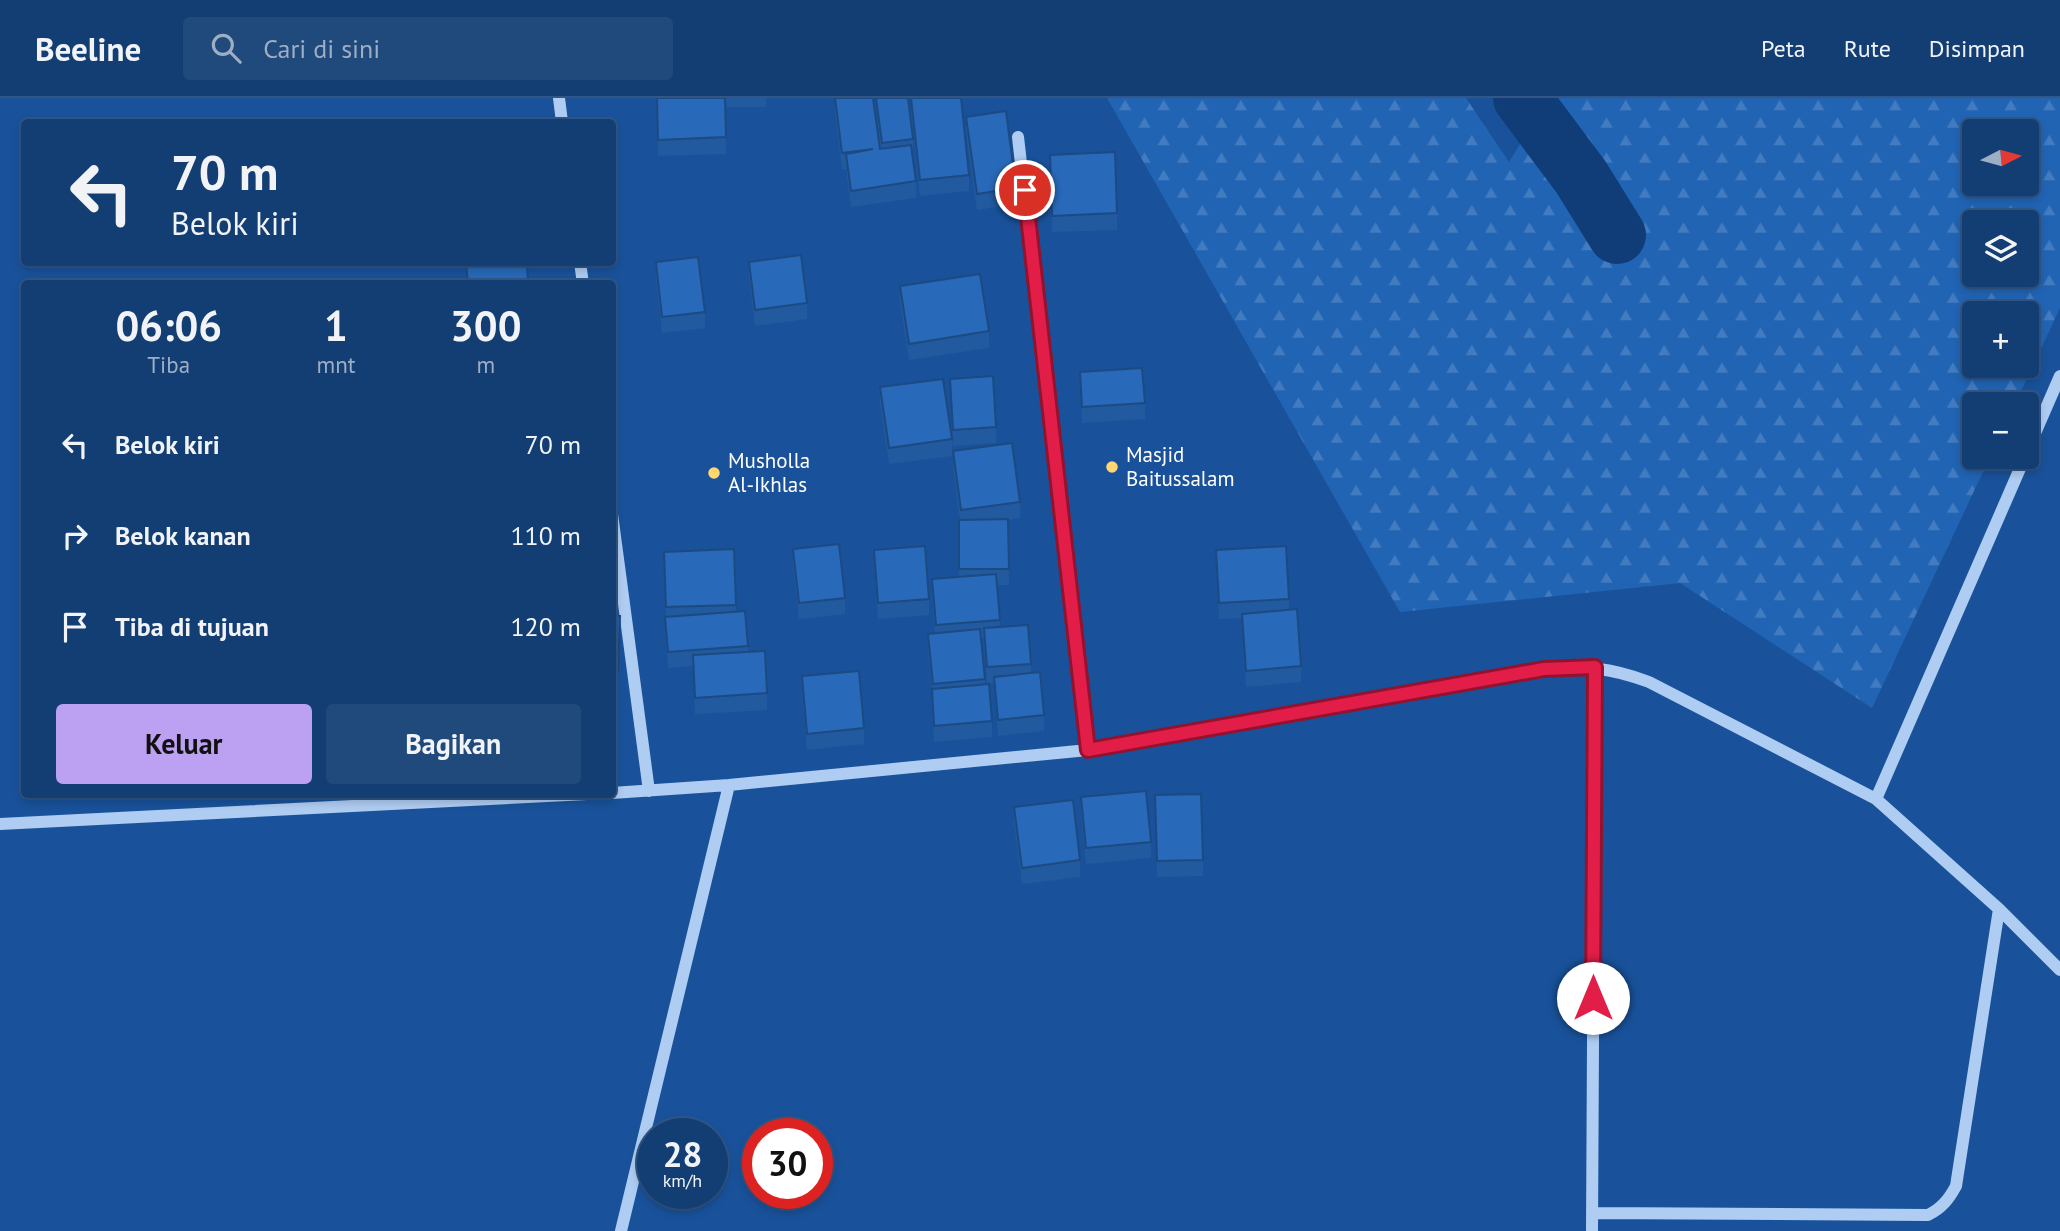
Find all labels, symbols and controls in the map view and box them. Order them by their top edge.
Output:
search box [183,17,673,80]
text: Beeline [35,27,141,70]
icon: search [207,29,245,67]
text: Cari di sini [263,32,380,65]
text: Peta [1761,33,1806,64]
text: Rute [1844,33,1891,64]
text: Disimpan [1929,33,2025,64]
north arrow [1962,119,2039,196]
map controls [1962,119,2039,469]
text: 70 m [171,140,278,204]
icon: left [56,147,147,238]
pin [995,160,1055,220]
icon: arrive [1006,171,1044,209]
text: Belok kiri [171,202,299,244]
button: layers [1962,210,2039,287]
text: 06:06 [115,298,222,353]
text: 1 [324,298,348,353]
text: 300 [450,298,521,353]
button: + [1962,301,2039,378]
text: Tiba [147,350,190,379]
text: mnt [317,350,356,379]
text: m [476,350,495,379]
button: − [1962,392,2039,469]
icon: left [56,426,94,464]
text: Belok kiri [115,428,220,461]
text: 70 m [525,428,581,461]
place label: Masjid Baitussalam [1126,441,1234,492]
place label: Musholla Al-Ikhlas [728,447,810,498]
marker: Masjid Baitussalam [1104,459,1120,475]
marker: Musholla Al-Ikhlas [706,465,722,481]
icon: right [56,517,94,555]
text: Belok kanan [115,519,251,552]
text: 110 m [510,519,581,552]
icon: arrive [56,608,94,646]
text: Tiba di tujuan [115,610,269,643]
text: 120 m [510,610,581,643]
button: Keluar [56,704,312,784]
button: Bagikan [326,704,581,784]
position arrow [1556,961,1630,1035]
speed limit sign: 30 [742,1118,833,1209]
text: 28 [663,1131,702,1177]
text: km/h [663,1169,702,1192]

